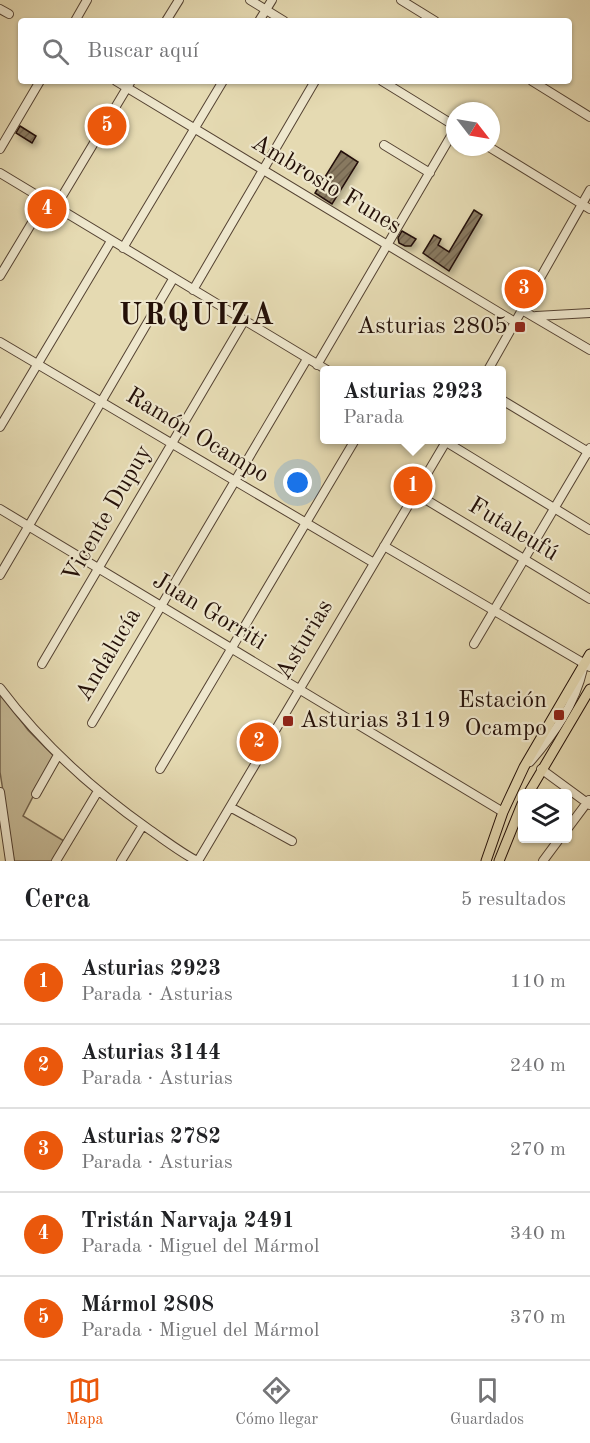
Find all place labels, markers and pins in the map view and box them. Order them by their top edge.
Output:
pin: 5 [88,104,126,148]
pin: 4 [28,186,66,232]
pin: 3 [504,266,544,312]
place label: Asturias 2805 [357,315,508,339]
marker: Asturias 2805 [513,320,527,334]
pin: 1 [394,464,432,508]
place label: Estación Ocampo [458,689,547,741]
marker: Estación Ocampo [552,708,566,722]
place label: Asturias 3119 [300,709,451,733]
marker: Asturias 3119 [281,714,295,728]
pin: 2 [240,720,278,764]

